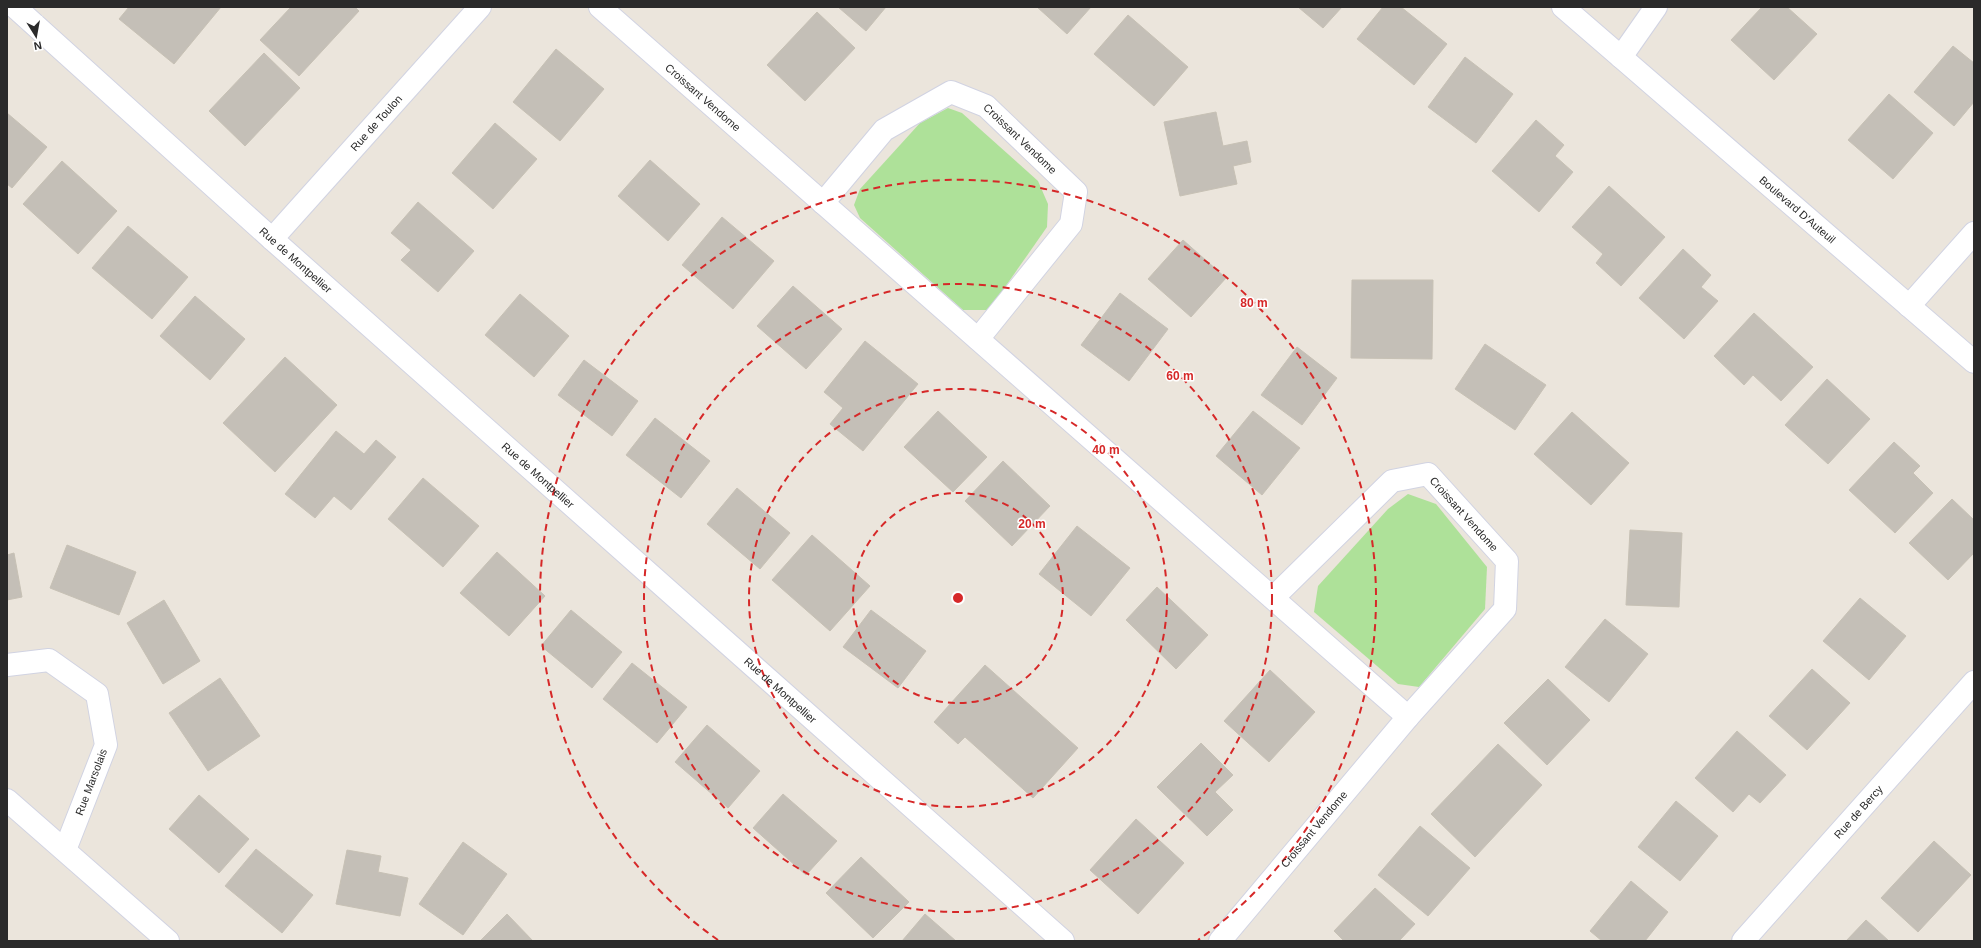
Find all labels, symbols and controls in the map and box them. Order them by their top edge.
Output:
north arrow [16,16,56,56]
text: N [33,39,43,52]
street label: Croissant Vendome [663,61,743,134]
street label: Rue de Toulon [348,92,404,153]
street label: Croissant Vendome [981,101,1059,176]
street label: Boulevard D'Auteuil [1757,174,1838,246]
street label: Rue de Montpellier [257,225,335,295]
text: 80 m [1240,296,1268,310]
text: 60 m [1166,369,1194,383]
street label: Rue de Montpellier [500,440,577,511]
text: 40 m [1092,443,1120,457]
street label: Croissant Vendome [1427,474,1501,554]
text: 20 m [1018,517,1046,531]
centre of rings [951,591,965,605]
street label: Rue de Montpellier [742,655,819,726]
street label: Rue Marsolais [73,747,109,817]
street label: Rue de Bercy [1831,783,1885,841]
street label: Croissant Vendome [1278,789,1349,870]

